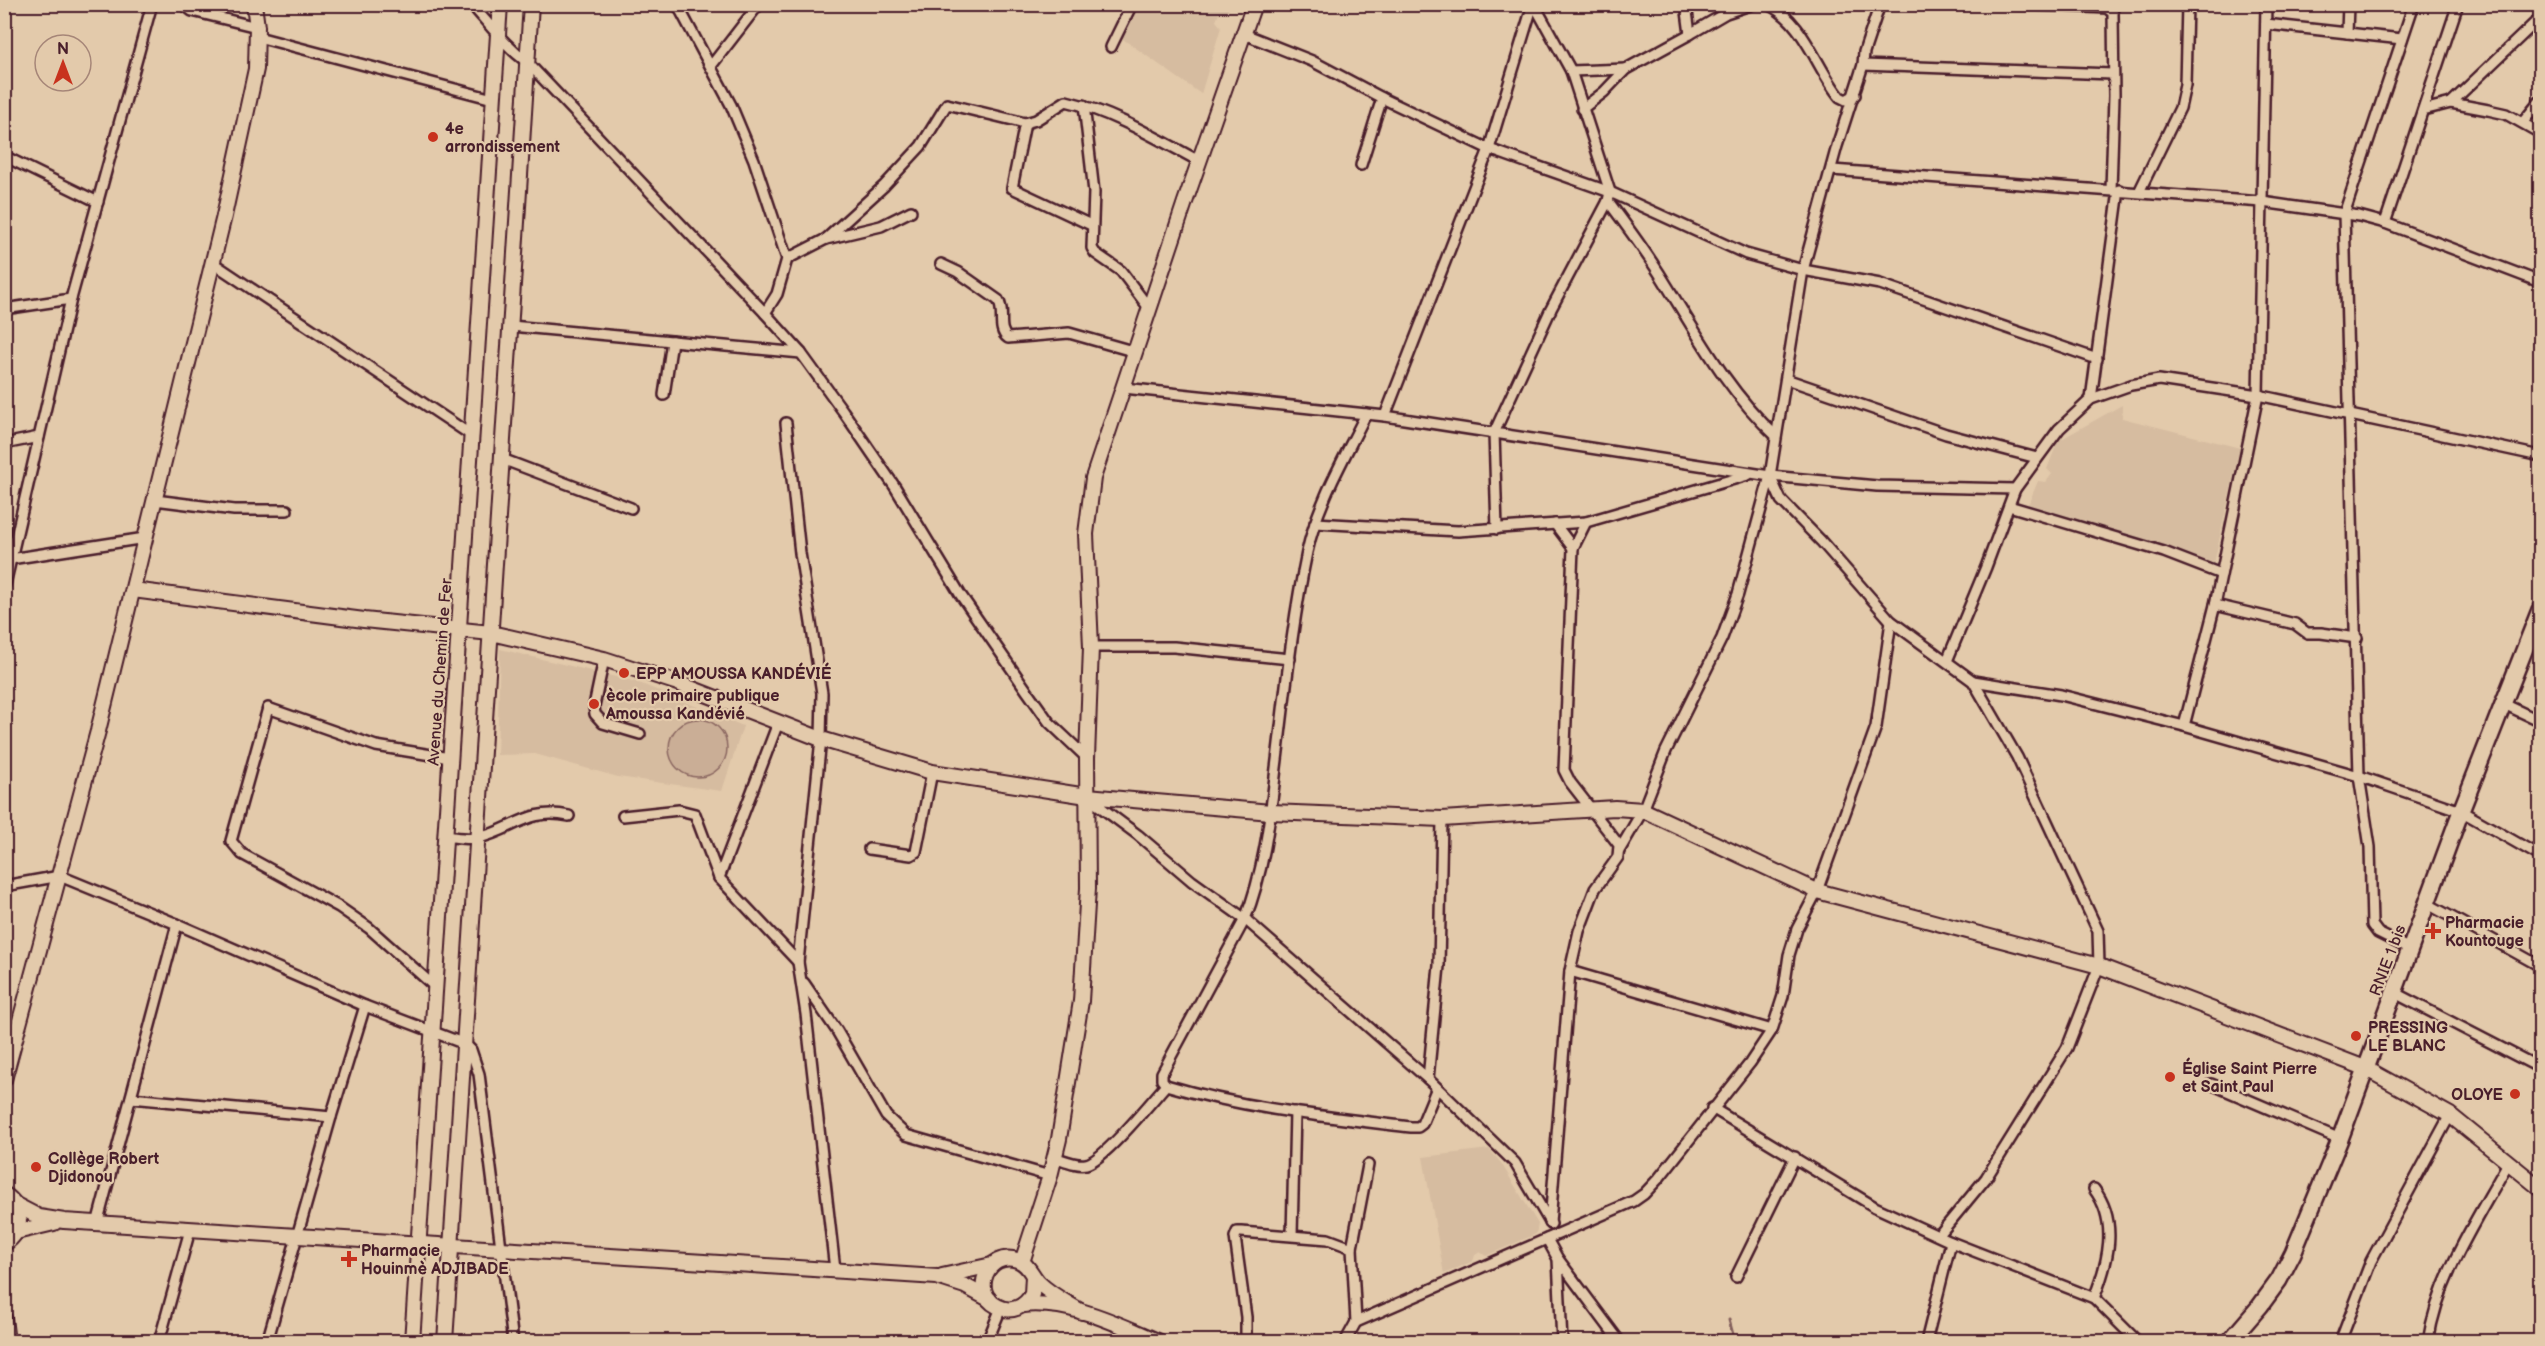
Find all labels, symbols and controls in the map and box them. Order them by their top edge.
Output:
north arrow [33,33,93,93]
text: N [57,40,69,59]
place label: 4e arrondissement [445,120,561,157]
marker: 4e arrondissement [426,130,440,144]
street label: Avenue du Chemin de Fer [424,578,457,766]
place label: EPP AMOUSSA KANDÉVIÉ [636,662,832,684]
marker: EPP AMOUSSA KANDÉVIÉ [617,666,631,680]
place label: ècole primaire publique Amoussa Kandévié [605,687,779,724]
marker: ècole primaire publique Amoussa Kandévié [587,697,601,711]
place label: Pharmacie Kountouge [2445,914,2524,951]
street label: RNIE 1 bis [2366,922,2411,999]
marker: Pharmacie Kountouge [2426,924,2440,938]
place label: PRESSING LE BLANC [2368,1019,2448,1056]
marker: PRESSING LE BLANC [2349,1029,2363,1043]
place label: Église Saint Pierre et Saint Paul [2182,1057,2317,1097]
marker: Église Saint Pierre et Saint Paul [2163,1070,2177,1084]
place label: OLOYE [2451,1086,2503,1105]
marker: OLOYE [2508,1087,2522,1101]
place label: Collège Robert Djidonou [48,1150,160,1187]
marker: Collège Robert Djidonou [29,1160,43,1174]
place label: Pharmacie Houinmè ADJIBADE [361,1242,509,1279]
marker: Pharmacie Houinmè ADJIBADE [342,1252,356,1266]

